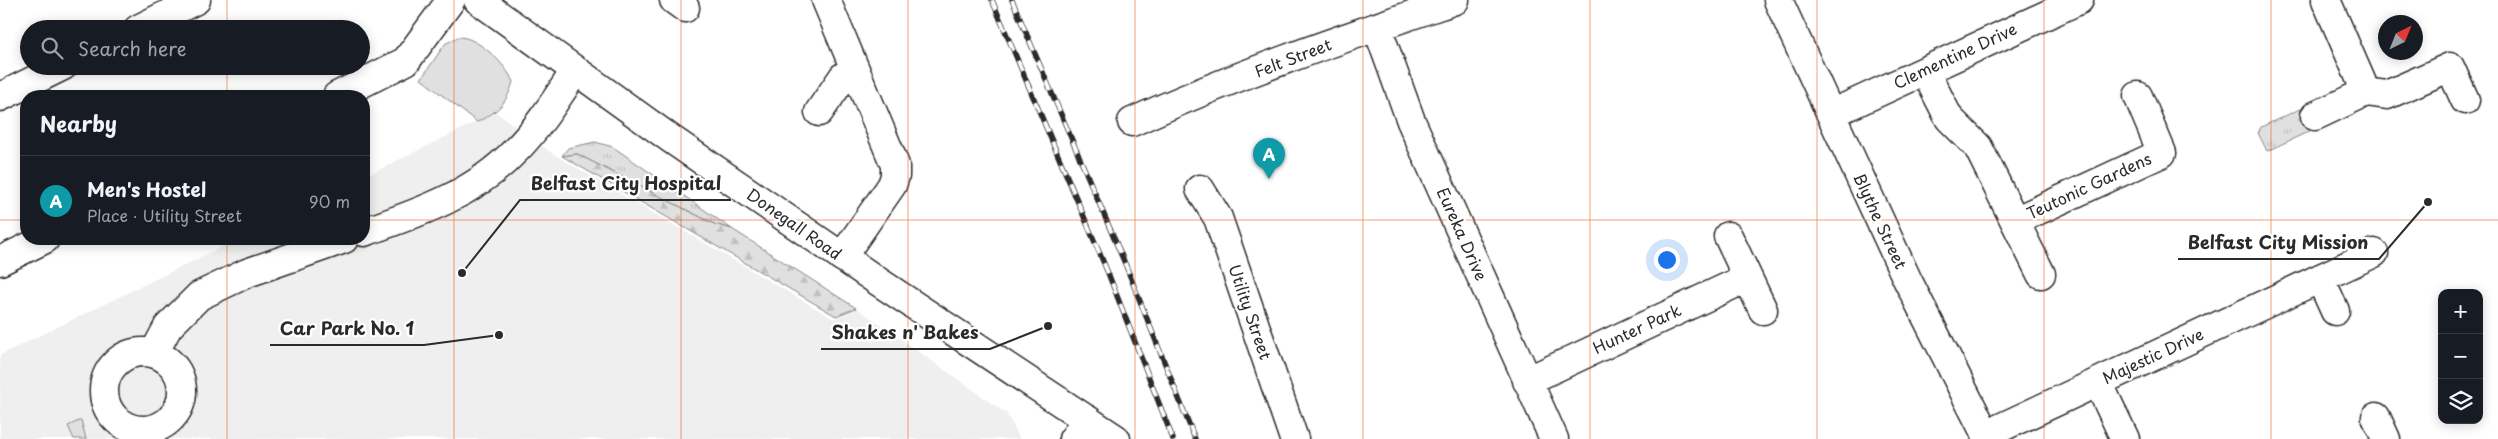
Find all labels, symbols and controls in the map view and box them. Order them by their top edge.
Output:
north arrow [2378,15,2423,60]
street label: Clementine Drive [1889,16,2020,94]
search box [20,20,370,75]
street label: Felt Street [1251,31,1335,83]
icon: search [38,34,66,62]
text: Search here [78,34,187,62]
text: Nearby [40,107,117,139]
pin: A [1253,138,1285,179]
street label: Teutonic Gardens [2022,146,2155,225]
callout: Belfast City Hospital [520,167,731,200]
text: Belfast City Hospital [531,169,721,196]
street label: Blythe Street [1848,169,1914,273]
text: Men's Hostel [87,175,206,203]
street label: Donegall Road [742,181,847,265]
street label: Eureka Drive [1432,183,1494,284]
text: A [50,189,62,213]
text: 90 m [309,189,350,213]
text: Place · Utility Street [87,203,242,227]
callout: Belfast City Mission [2178,226,2379,259]
text: Belfast City Mission [2188,228,2368,255]
your location [1654,247,1680,273]
street label: Utility Street [1223,261,1279,363]
map controls [2438,289,2483,424]
button: + [2438,289,2483,334]
street label: Hunter Park [1588,297,1685,359]
callout: Car Park No. 1 [270,312,424,345]
text: Car Park No. 1 [280,314,415,341]
callout: Shakes n' Bakes [821,316,990,349]
text: Shakes n' Bakes [832,318,979,345]
street label: Majestic Drive [2098,321,2207,389]
button: − [2438,334,2483,379]
button: layers [2438,379,2483,424]

